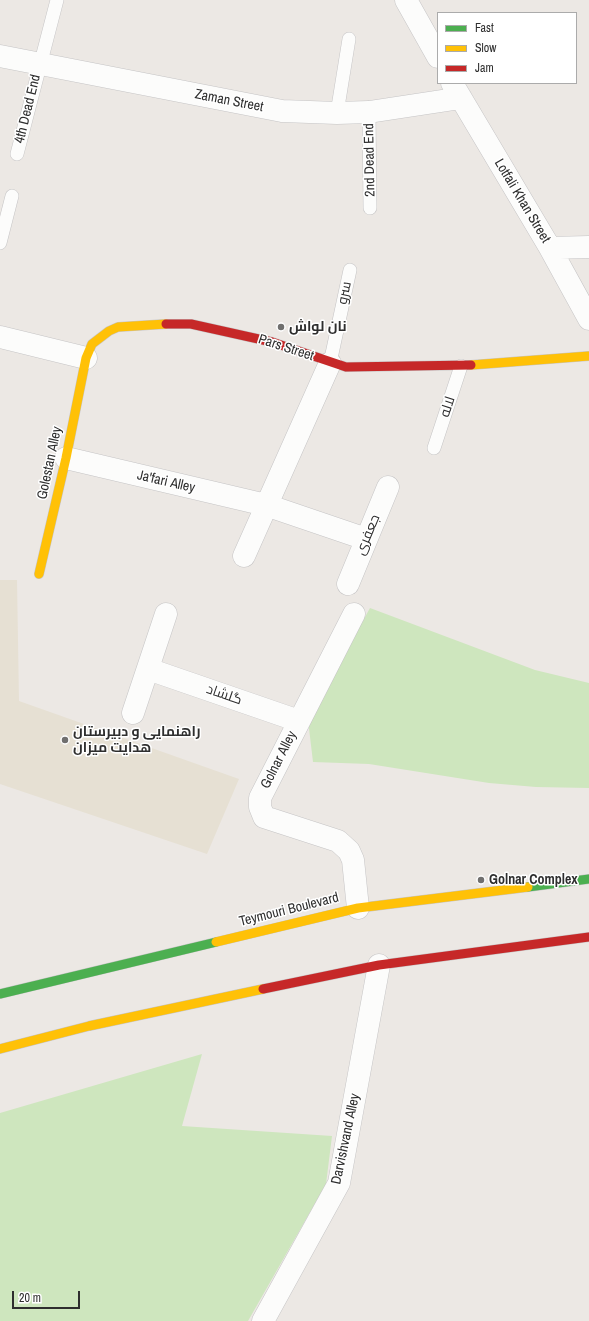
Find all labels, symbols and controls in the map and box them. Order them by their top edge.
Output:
legend [437,12,577,84]
text: Fast [475,20,494,36]
text: Slow [475,40,496,56]
text: Jam [475,60,494,76]
street label: 4th Dead End [11,73,45,145]
street label: Zaman Street [193,86,265,116]
street label: 2nd Dead End [361,123,379,197]
street label: Lotfali Khan Street [490,156,554,246]
street label: سرو [334,280,356,306]
place label: نان لواش [289,319,347,335]
marker: نان لواش [276,322,286,332]
street label: Pars Street [256,331,316,365]
street label: لاله [437,394,459,420]
street label: Golestan Alley [34,425,66,501]
street label: Ja'fari Alley [135,467,197,497]
street label: جعفری [352,512,384,558]
street label: گلشاد [204,681,244,709]
place label: راهنمایی و دبیرستان هدایت میزان [73,724,200,756]
street label: Golnar Alley [257,728,301,792]
marker: راهنمایی و دبیرستان هدایت میزان [60,735,70,745]
place label: Golnar Complex [489,872,578,888]
marker: Golnar Complex [476,875,486,885]
street label: Teymouri Boulevard [237,890,341,930]
street label: Darvishvand Alley [328,1092,364,1186]
scale bar [14,1283,82,1309]
text: 20 m [19,1290,41,1306]

